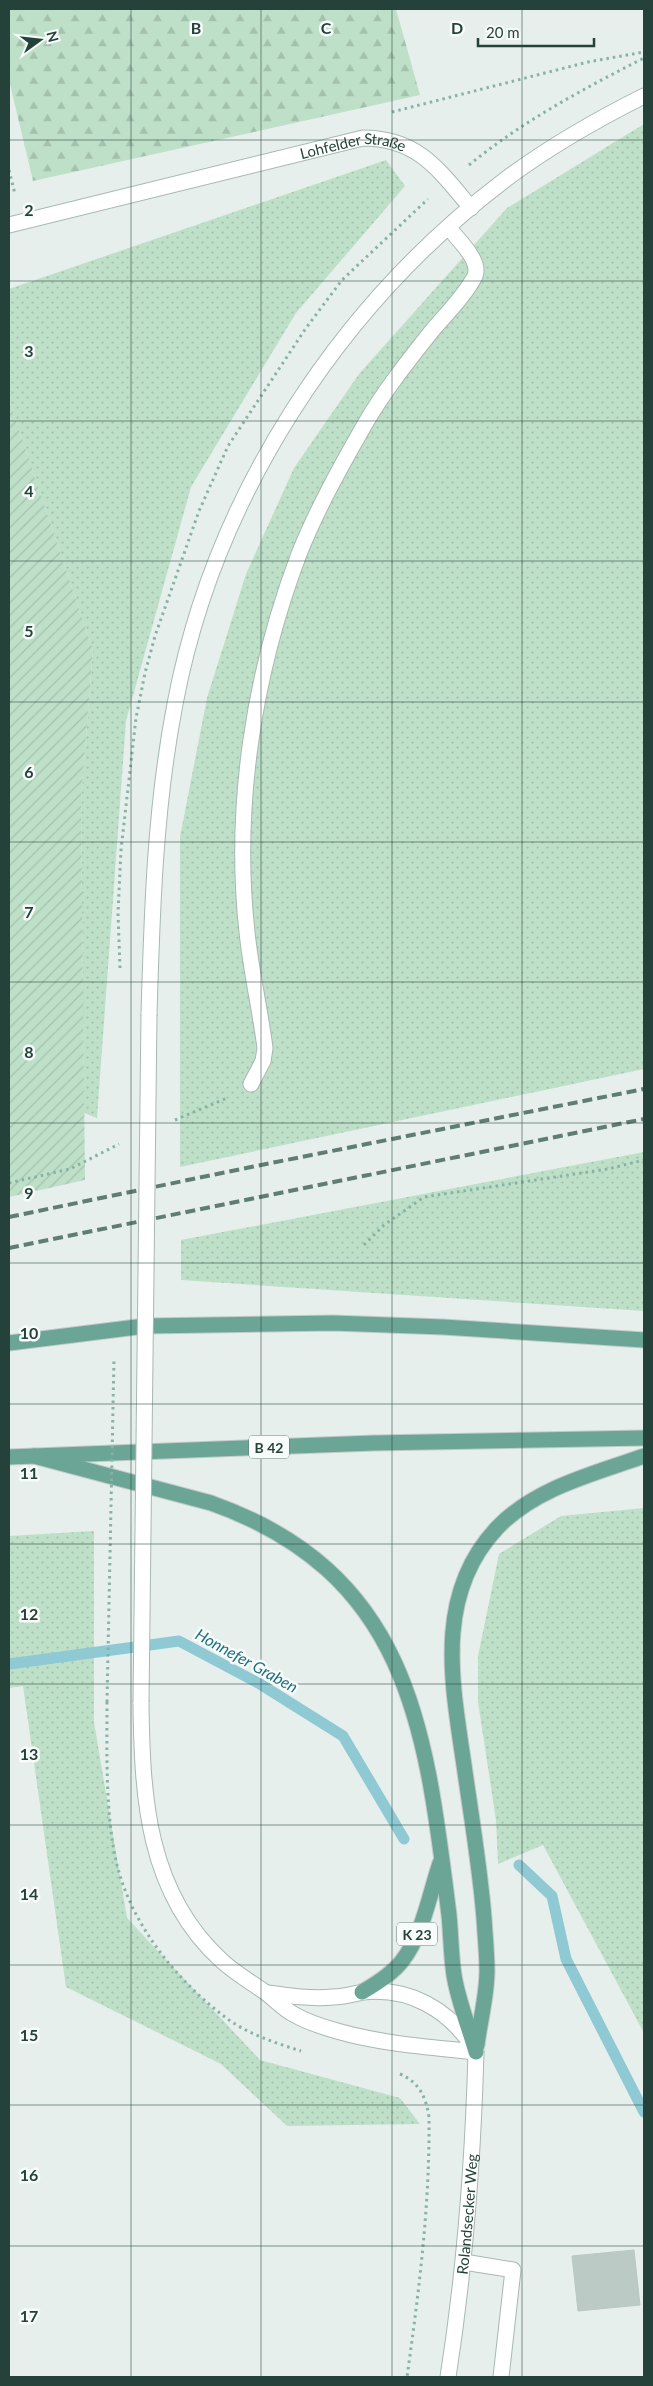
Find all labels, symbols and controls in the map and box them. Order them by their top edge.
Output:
north arrow [15,15,65,65]
scale bar [478,15,594,47]
text: B [191,18,201,37]
text: C [321,18,332,37]
text: D [451,18,463,37]
text: 20 m [486,23,520,41]
text: N [43,29,63,44]
street label: Lohfelder Straße [298,129,409,162]
text: 2 [24,200,34,219]
text: 3 [24,341,34,360]
text: 4 [24,481,34,500]
text: 5 [24,621,34,640]
text: 6 [24,762,34,781]
text: 7 [24,902,34,921]
text: 8 [24,1042,34,1061]
text: 9 [24,1183,34,1202]
text: 10 [20,1323,38,1342]
road number: B 42 [249,1435,289,1458]
text: 11 [20,1463,38,1482]
text: 12 [20,1604,38,1623]
water label: Honnefer Graben [193,1624,301,1696]
text: 13 [20,1744,38,1763]
text: 14 [20,1884,38,1903]
road number: K 23 [397,1922,437,1946]
text: 15 [20,2025,38,2044]
street label: Rolandsecker Weg [453,2153,481,2275]
text: 16 [20,2165,38,2184]
text: 17 [20,2306,38,2325]

